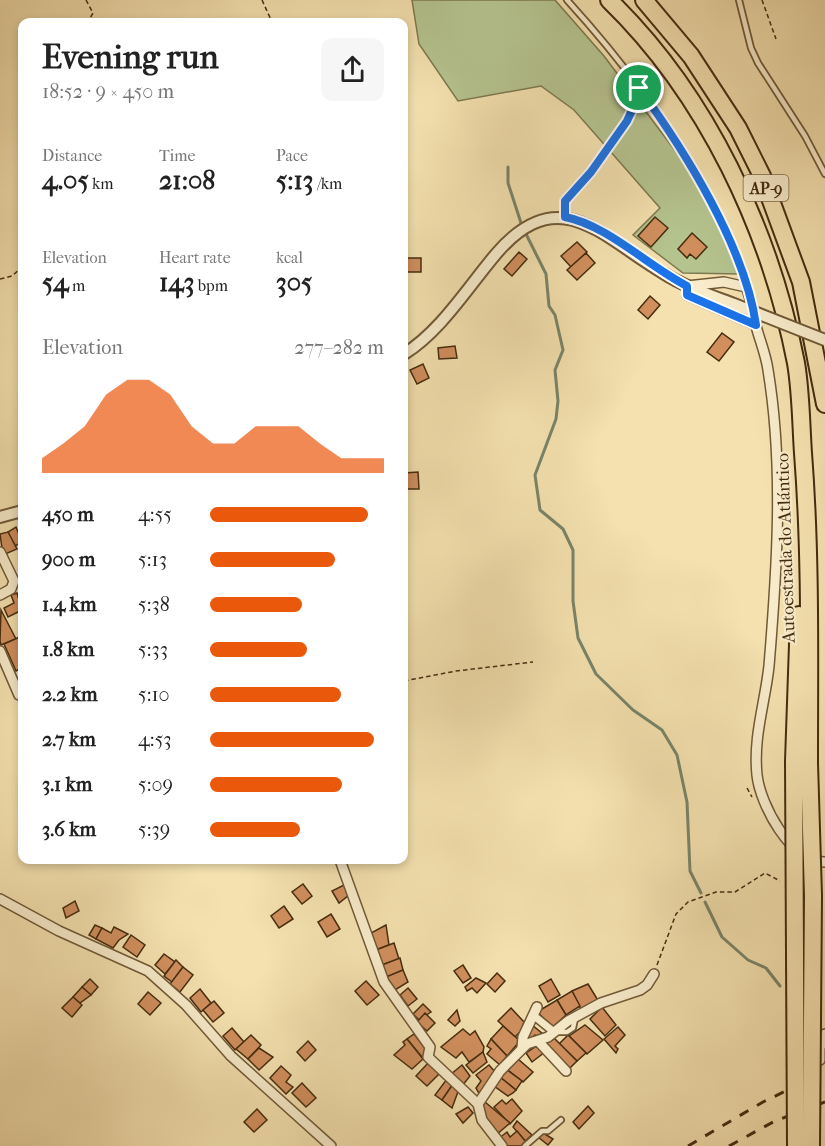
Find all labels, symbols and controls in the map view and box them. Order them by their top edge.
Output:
text: Evening run [42,38,219,77]
button: share [321,38,384,101]
pin [613,62,664,113]
icon: arrive [622,71,655,104]
text: 18:52 · 9 × 450 m [42,80,174,103]
text: Distance [42,146,102,165]
text: Time [159,146,195,165]
text: Pace [276,146,308,165]
text: 4.05 [42,165,89,196]
text: 21:08 [159,165,215,196]
text: 5:13 [276,165,313,196]
text: km [89,174,114,193]
text: /km [313,174,342,193]
road number: AP-9 [744,175,789,201]
text: Elevation [42,248,107,267]
text: Heart rate [159,248,231,267]
text: kcal [276,248,303,267]
text: 54 [42,267,69,298]
text: 143 [159,267,194,298]
text: 305 [276,267,312,298]
text: m [69,276,85,295]
text: bpm [194,276,228,295]
text: Elevation [42,336,123,359]
text: 277–282 m [294,336,384,359]
street label: Autoestrada do Atlántico [772,453,800,644]
text: 450 m [42,503,94,526]
text: 4:55 [138,503,172,526]
text: 900 m [42,548,95,571]
text: 5:13 [138,548,167,571]
text: 1.4 km [42,593,97,616]
text: 5:38 [138,593,170,616]
text: 1.8 km [42,638,94,661]
text: 5:33 [138,638,168,661]
text: 2.2 km [42,683,98,706]
text: 5:10 [138,683,170,706]
text: 2.7 km [42,728,96,751]
text: 4:53 [138,728,172,751]
text: 3.1 km [42,773,92,796]
text: 5:09 [138,773,173,796]
text: 3.6 km [42,818,96,841]
text: 5:39 [138,818,170,841]

